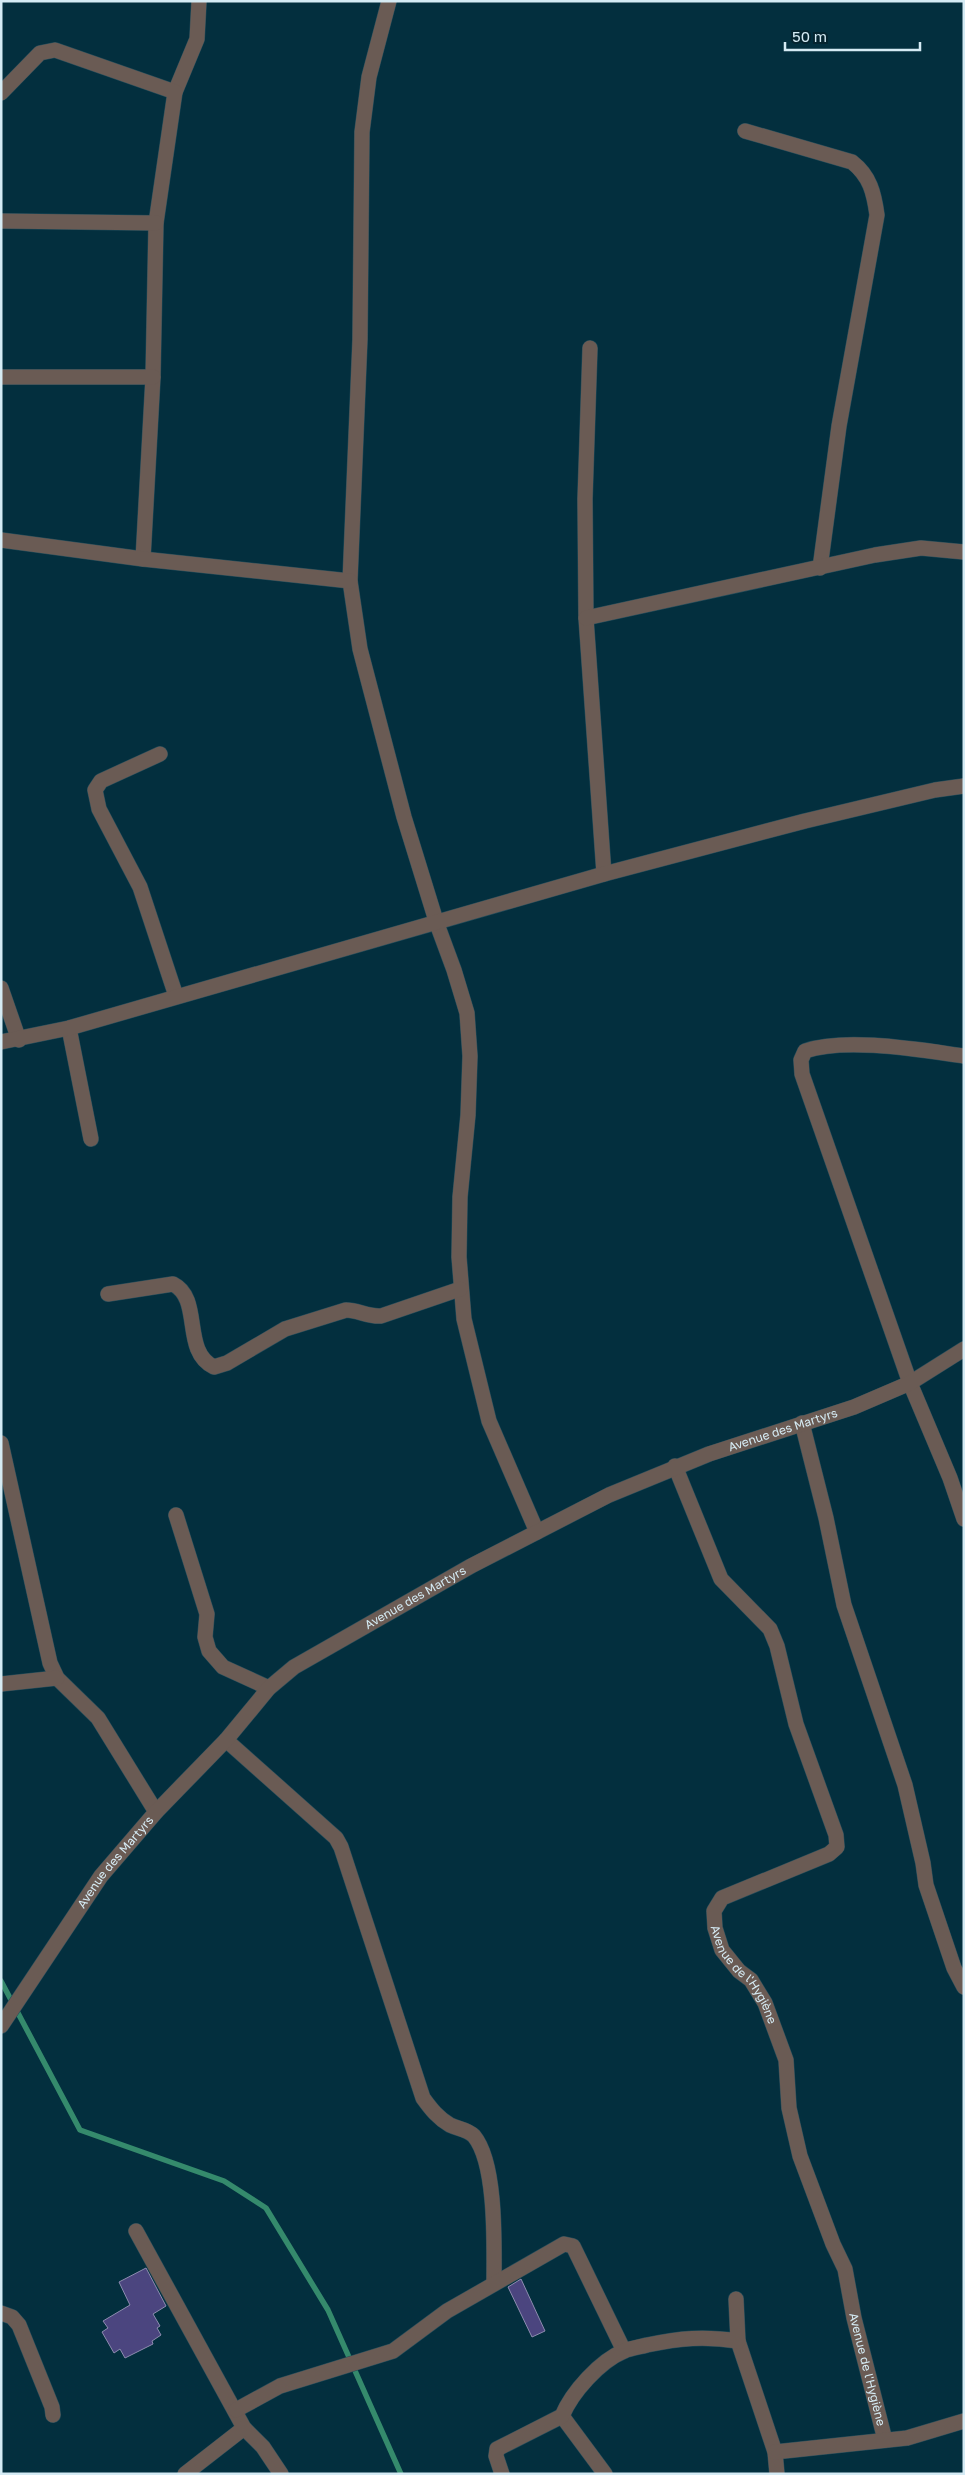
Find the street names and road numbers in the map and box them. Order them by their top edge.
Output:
street label: Avenue des Martyrs [726,1405,839,1454]
street label: Avenue des Martyrs [362,1563,468,1632]
street label: Avenue des Martyrs [74,1813,156,1911]
street label: Avenue de l'Hygiène [708,1923,780,2026]
street label: Avenue de l'Hygiène [846,2311,889,2428]

